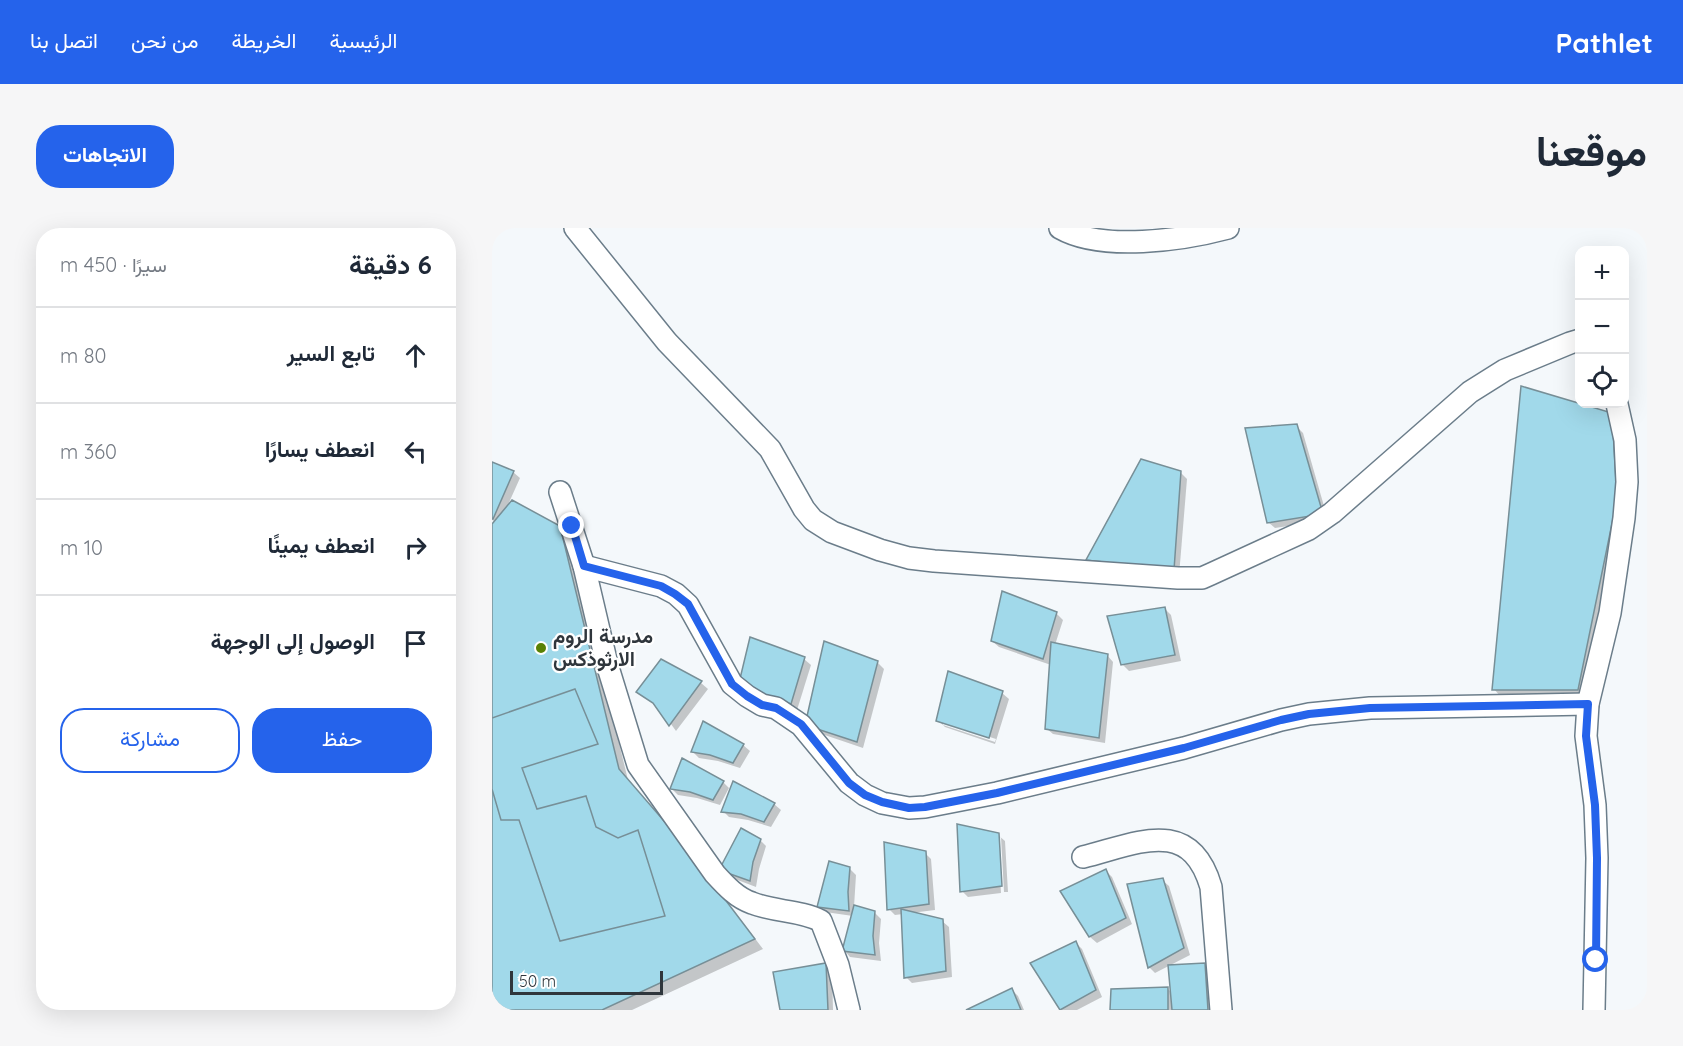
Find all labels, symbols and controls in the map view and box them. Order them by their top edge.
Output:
text: Pathlet [1556,25,1653,60]
text: اتصل بنا [30,27,98,53]
text: من نحن [131,27,198,53]
text: الخريطة [231,27,296,53]
text: الرئيسية [329,27,397,53]
text: موقعنا [1536,124,1647,177]
button: الاتجاهات [36,125,174,188]
map controls [1575,246,1629,408]
button: + [1575,246,1629,300]
text: 6 دقيقة [349,248,432,281]
text: سيرًا · 450 m [60,252,167,277]
button: − [1575,300,1629,354]
text: تابع السير [287,339,375,367]
icon: ahead [399,339,432,372]
text: 80 m [60,343,106,368]
button: locate [1575,354,1629,408]
text: انعطف يسارًا [265,435,375,463]
icon: left [399,435,432,468]
text: 360 m [60,439,117,464]
route end [558,512,584,538]
text: انعطف يمينًا [267,531,375,559]
icon: right [399,531,432,564]
text: 10 m [60,535,103,560]
place label: مدرسة الروم الارثوذكس [553,623,653,672]
text: الوصول إلى الوجهة [211,627,375,655]
icon: arrive [399,627,432,660]
marker: مدرسة الروم الارثوذكس [534,641,548,655]
button: مشاركة [60,708,240,773]
button: حفظ [252,708,432,773]
route start [1582,946,1608,972]
scale bar [510,968,663,996]
text: 50 m [519,971,556,991]

